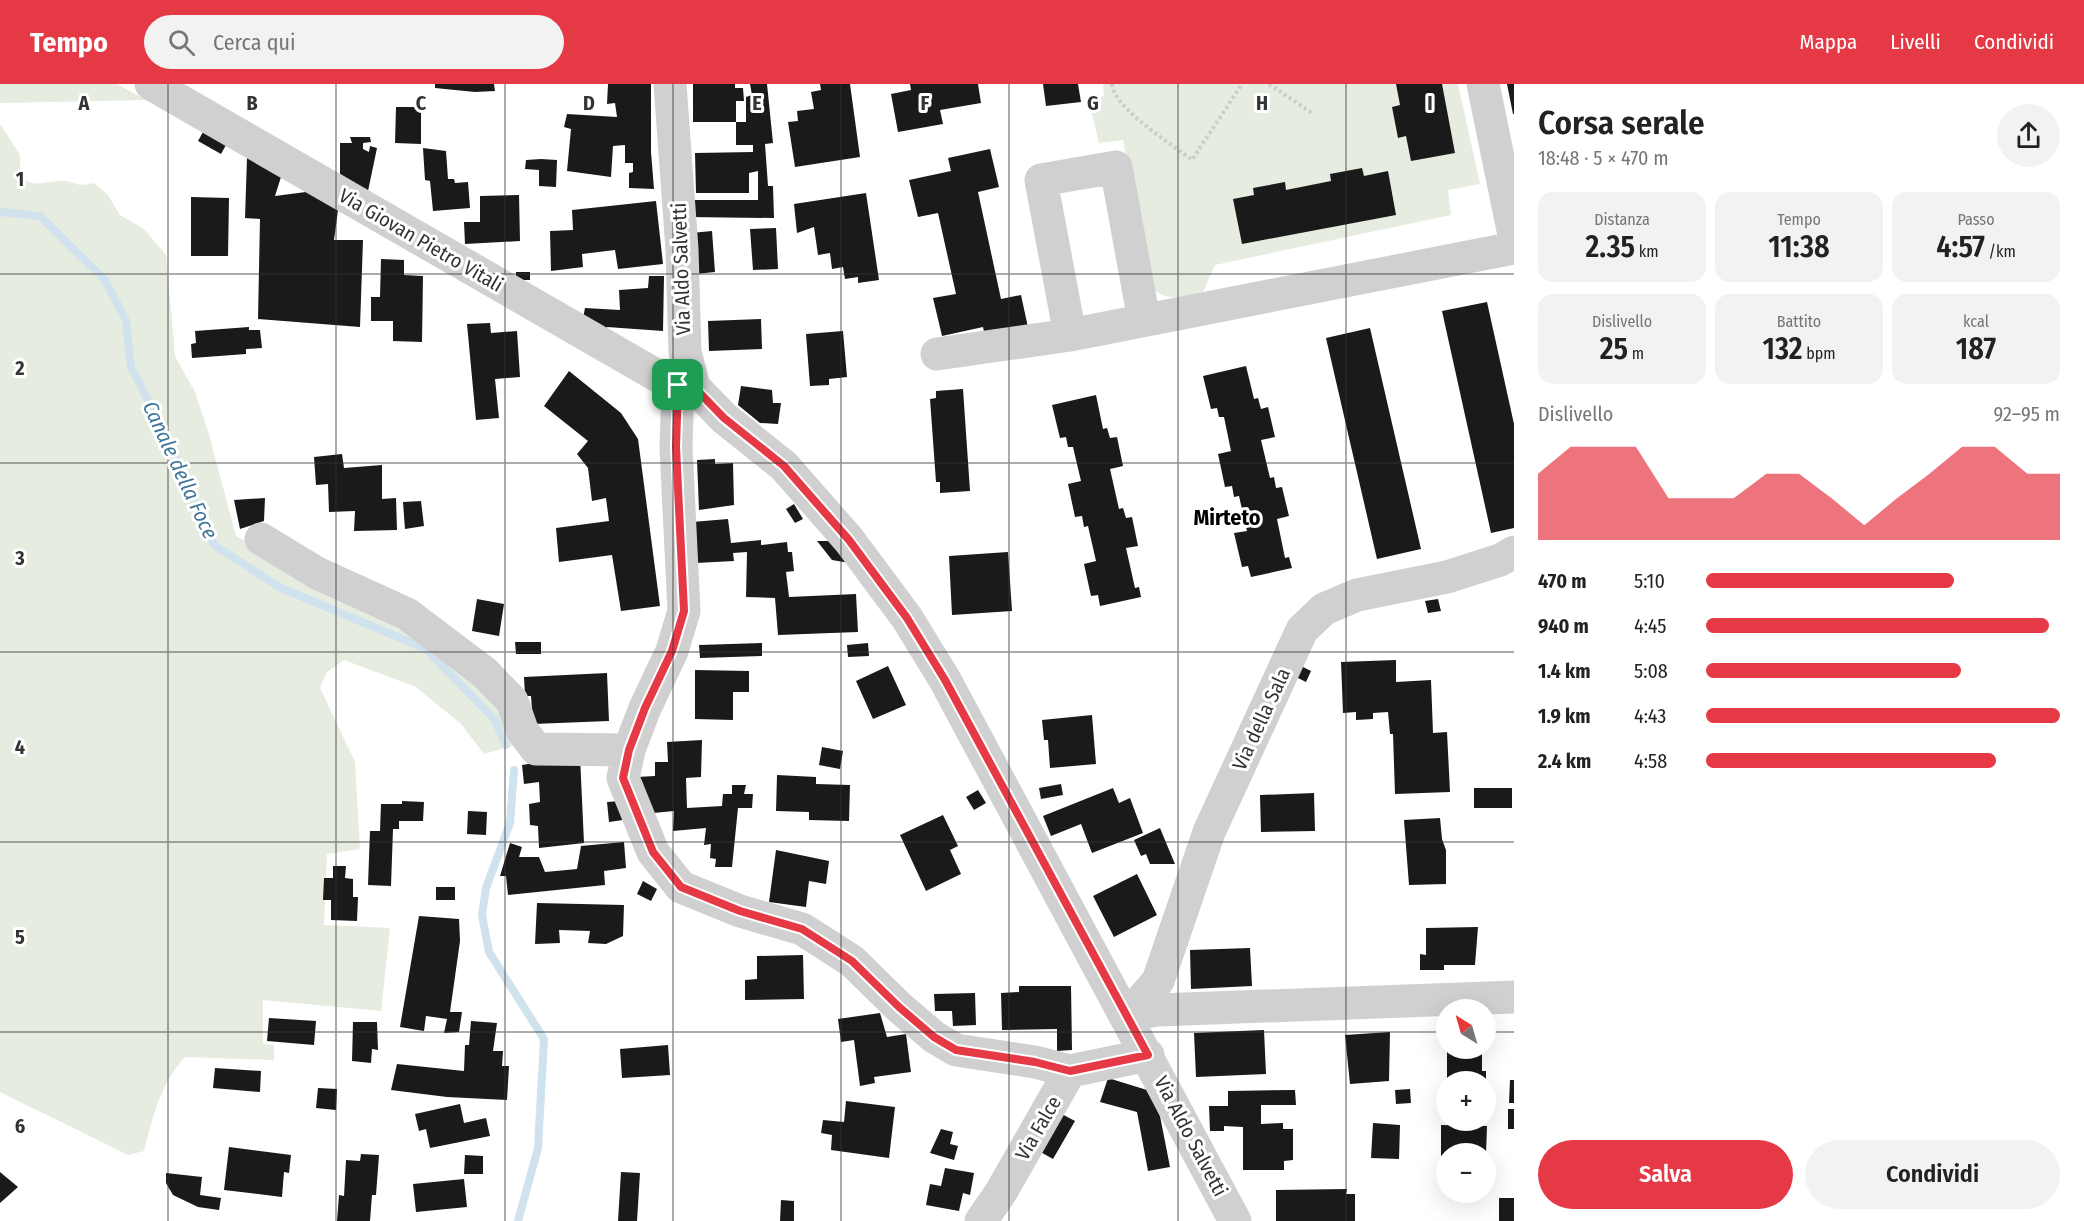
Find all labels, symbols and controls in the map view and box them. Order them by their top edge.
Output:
search box [144,15,564,69]
text: Tempo [30,26,108,59]
icon: search [165,26,198,59]
text: Cerca qui [213,29,296,56]
text: Mappa [1800,29,1857,55]
text: Livelli [1890,29,1941,55]
text: Condividi [1974,29,2054,55]
text: A [78,91,91,115]
text: B [246,91,258,115]
text: C [416,91,427,115]
text: D [583,91,595,115]
text: E [752,91,762,115]
text: F [921,91,930,115]
text: G [1087,91,1099,115]
text: H [1256,91,1268,115]
text: I [1427,91,1433,115]
text: Corsa serale [1538,103,1705,143]
button: share [1997,104,2060,167]
text: 18:48 · 5 × 470 m [1538,146,1669,170]
text: 1 [16,167,24,191]
street label: Via Giovan Pietro Vitali [335,183,507,297]
street label: Via Aldo Salvetti [667,202,695,336]
text: Distanza [1594,210,1650,229]
text: Tempo [1777,210,1821,229]
text: Passo [1957,210,1995,229]
text: 2.35 [1585,229,1635,265]
text: 11:38 [1768,229,1830,265]
text: 4:57 [1936,229,1985,265]
text: km [1635,242,1659,261]
text: /km [1985,242,2016,261]
text: Dislivello [1592,312,1652,331]
text: Battito [1777,312,1821,331]
text: kcal [1963,312,1989,331]
text: 25 [1600,331,1628,367]
text: 132 [1762,331,1802,367]
text: 187 [1956,331,1996,367]
text: m [1628,344,1644,363]
text: bpm [1802,344,1836,363]
text: 2 [14,356,25,380]
pin [652,359,703,410]
icon: arrive [661,368,694,401]
water label: Canale della Foce [137,397,223,543]
text: Dislivello [1538,402,1613,426]
text: 92–95 m [1994,402,2060,426]
district label: Mirteto [1193,504,1261,531]
text: 3 [14,546,25,570]
text: 470 m [1538,569,1587,593]
text: 5:10 [1634,569,1665,593]
text: 940 m [1538,614,1589,638]
text: 4:45 [1634,614,1666,638]
text: 1.4 km [1538,659,1590,683]
text: 5:08 [1634,659,1668,683]
street label: Via della Sala [1227,664,1295,774]
text: 1.9 km [1538,704,1591,728]
text: 4:43 [1634,704,1666,728]
text: 4 [15,735,25,759]
text: 2.4 km [1538,749,1591,773]
text: 4:58 [1634,749,1667,773]
text: 5 [15,925,25,949]
north arrow [1436,999,1496,1059]
map controls [1436,999,1496,1203]
button: + [1436,1071,1496,1131]
street label: Via Aldo Salvetti [1149,1072,1233,1200]
street label: Via Falce [1010,1092,1066,1164]
text: 6 [15,1114,25,1138]
button: Salva [1538,1140,1793,1209]
button: Condividi [1805,1140,2060,1209]
button: − [1436,1143,1496,1203]

